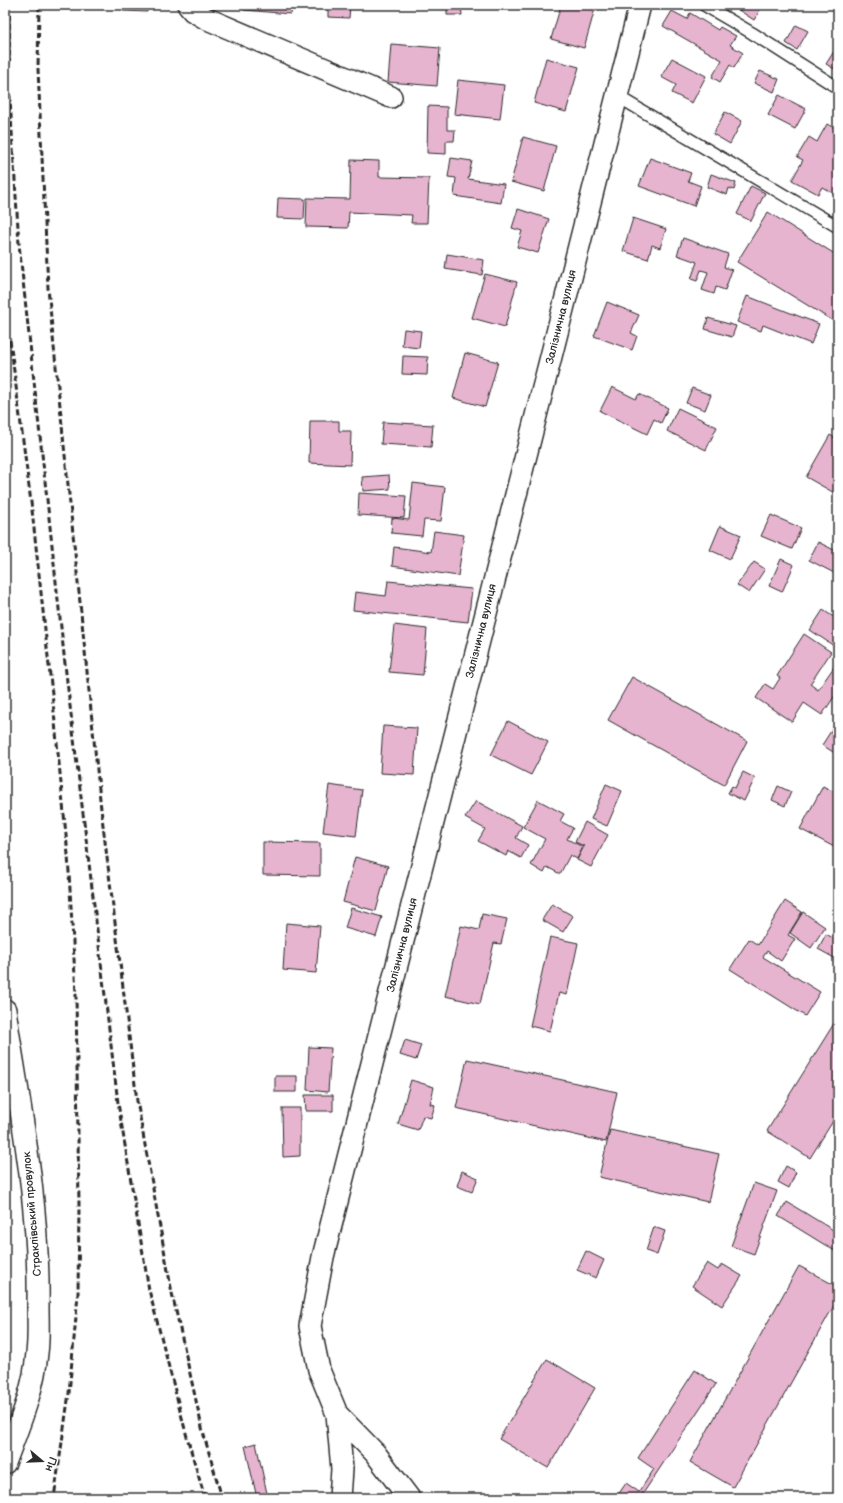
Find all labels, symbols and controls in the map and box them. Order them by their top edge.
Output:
street label: Залізнична вулиця [543,268,579,366]
street label: Залізнична вулиця [463,582,499,680]
street label: Залізнична вулиця [384,896,420,994]
street label: Страклівський провулок [20,1151,44,1277]
north arrow [22,1441,62,1481]
text: Пн [42,1455,60,1473]

